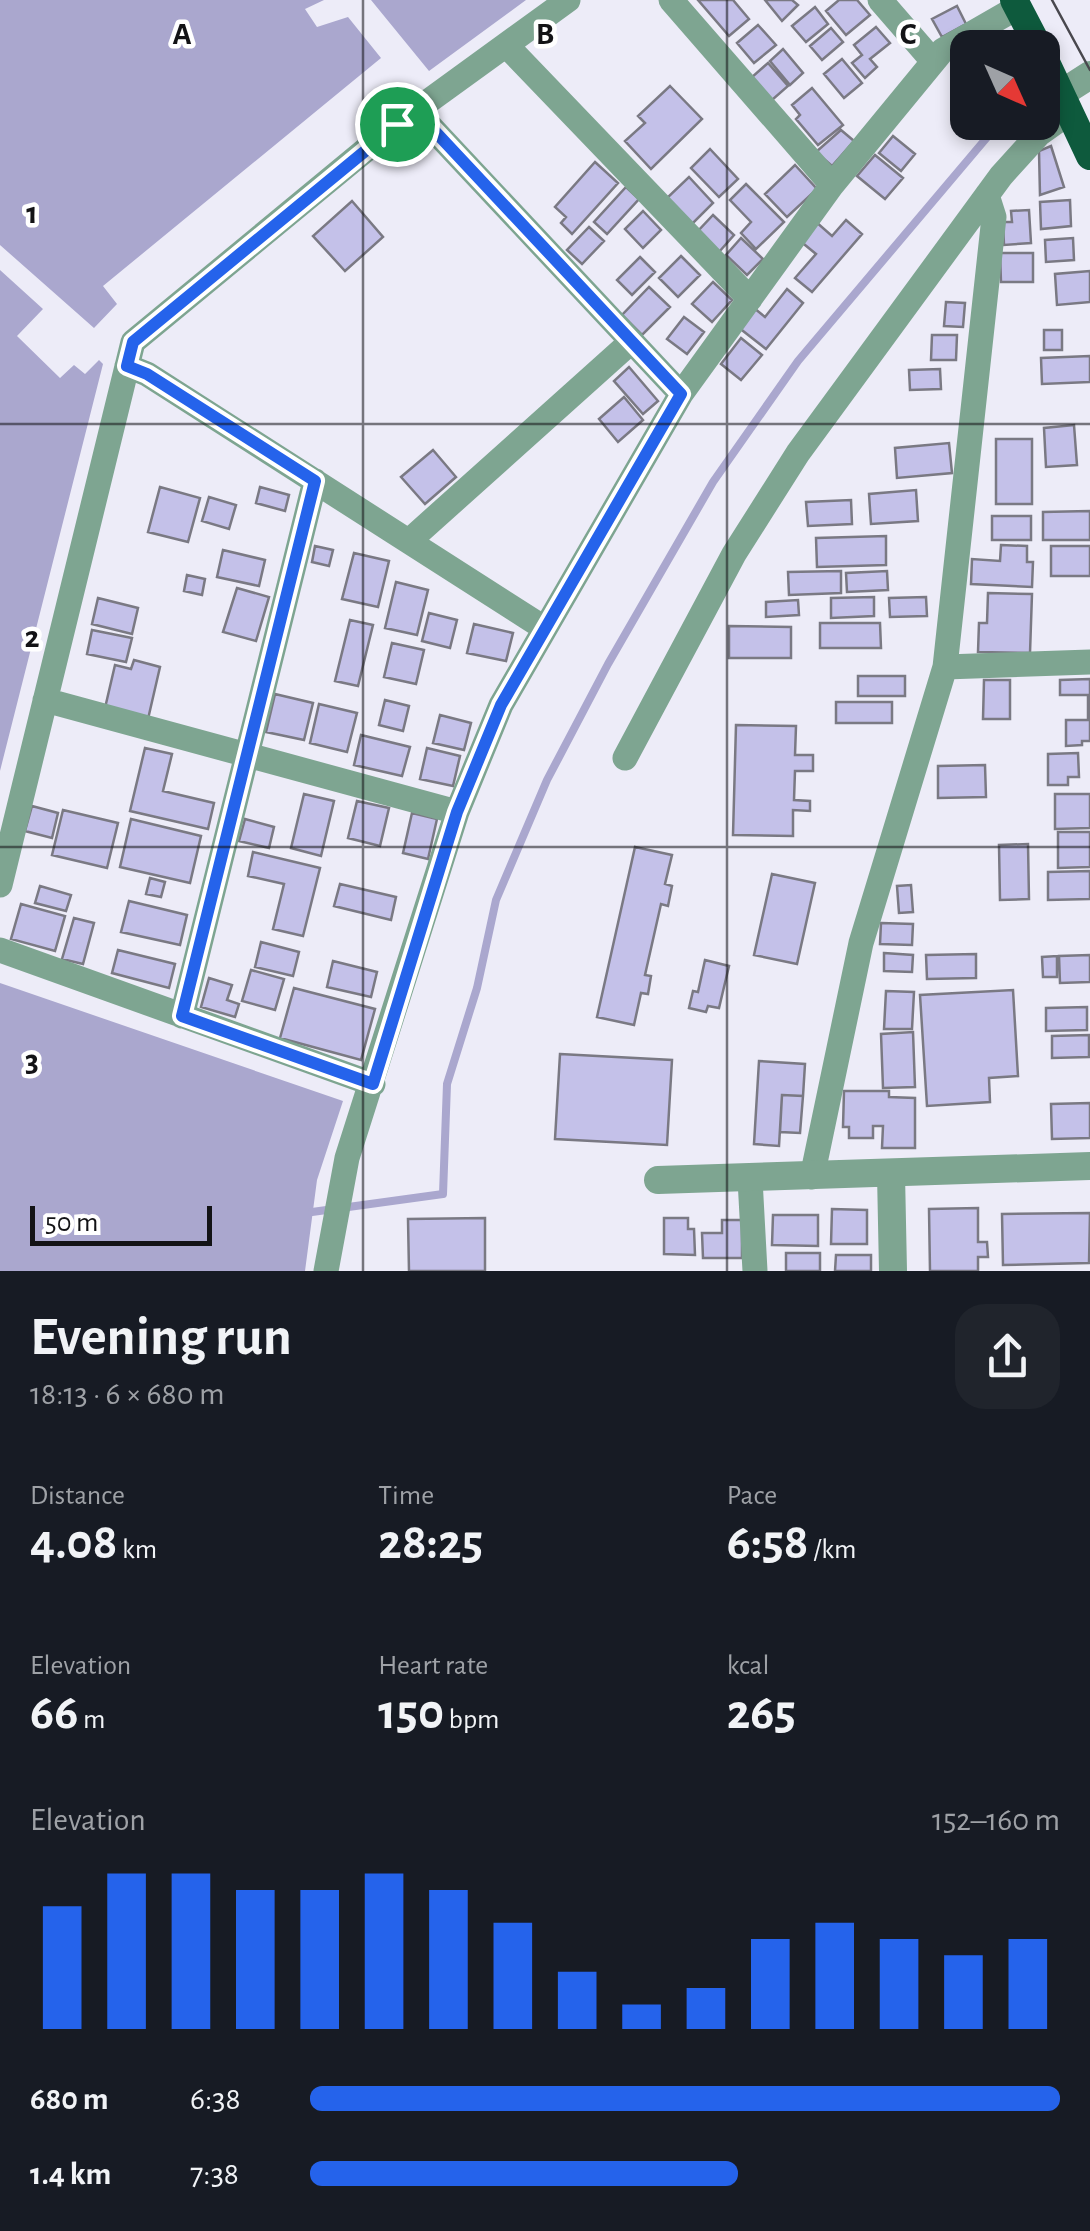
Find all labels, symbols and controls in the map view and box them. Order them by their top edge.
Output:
text: A [172,18,192,50]
text: B [536,18,554,50]
text: C [900,18,917,50]
north arrow [950,30,1060,140]
map controls [950,30,1060,140]
pin [355,82,440,167]
icon: arrive [370,97,425,152]
text: 1 [26,197,38,229]
text: 2 [24,621,40,653]
text: 3 [25,1045,39,1077]
scale bar [30,1201,212,1246]
text: 50 m [45,1209,99,1237]
button: share [955,1304,1060,1409]
text: Evening run [30,1310,292,1365]
text: 18:13 · 6 × 680 m [30,1378,225,1410]
text: Distance [30,1482,125,1510]
text: Time [378,1482,434,1510]
text: Pace [727,1482,777,1510]
text: 4.08 [30,1518,117,1568]
text: 28:25 [378,1518,483,1568]
text: 6:58 [727,1518,809,1568]
text: km [117,1536,157,1564]
text: /km [809,1536,856,1564]
text: Elevation [30,1652,131,1680]
text: Heart rate [378,1652,488,1680]
text: kcal [727,1652,769,1680]
text: 66 [30,1688,78,1738]
text: 150 [378,1688,444,1738]
text: 265 [727,1688,796,1738]
text: m [78,1706,105,1734]
text: bpm [444,1706,499,1734]
text: Elevation [30,1804,146,1836]
text: 152–160 m [932,1804,1060,1836]
text: 680 m [30,2083,109,2115]
text: 6:38 [190,2083,241,2115]
text: 1.4 km [30,2158,111,2190]
text: 7:38 [190,2158,239,2190]

